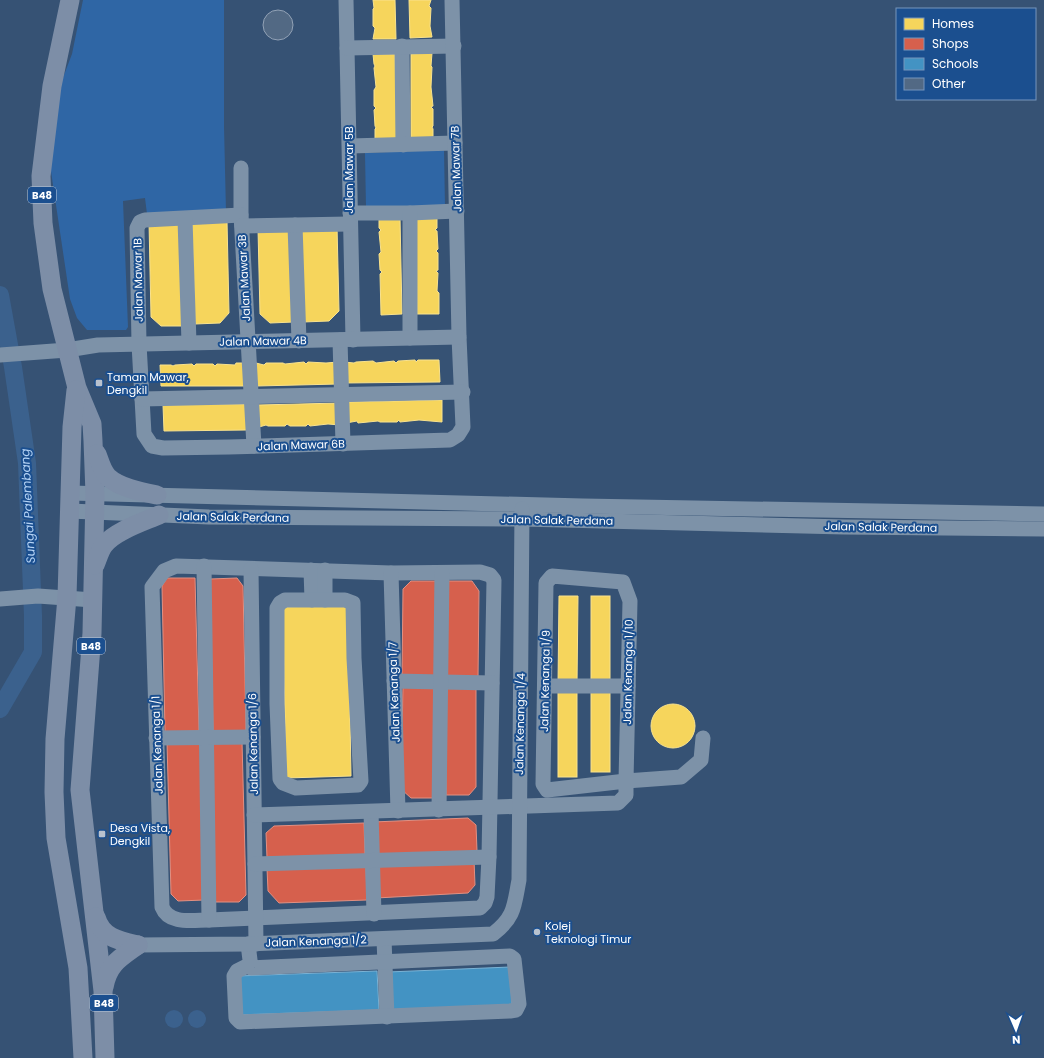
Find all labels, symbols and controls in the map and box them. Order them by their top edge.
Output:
legend [896,8,1036,100]
text: Homes [932,15,974,32]
text: Shops [932,35,969,52]
text: Schools [932,55,979,72]
text: Other [932,75,966,92]
street label: Jalan Mawar 7B [446,125,466,213]
street label: Jalan Mawar 5B [341,126,357,214]
road number: B48 [28,187,56,203]
street label: Jalan Mawar 3B [234,234,254,322]
street label: Jalan Mawar 1B [129,238,147,322]
street label: Jalan Mawar 4B [219,332,307,350]
place label: Taman Mawar, Dengkil [107,369,189,398]
marker: Taman Mawar, Dengkil [94,378,104,388]
street label: Jalan Mawar 6B [257,435,345,455]
water label: Sungai Palembang [16,448,39,564]
street label: Jalan Salak Perdana [177,508,289,526]
street label: Jalan Salak Perdana [501,511,613,529]
street label: Jalan Salak Perdana [825,518,937,536]
street label: Jalan Kenanga 1/10 [619,619,637,725]
street label: Jalan Kenanga 1/9 [536,630,554,732]
road number: B48 [77,638,105,654]
street label: Jalan Kenanga 1/7 [384,641,404,743]
street label: Jalan Kenanga 1/4 [511,673,529,775]
street label: Jalan Kenanga 1/6 [244,693,262,795]
street label: Jalan Kenanga 1/1 [147,696,167,794]
place label: Desa Vista, Dengkil [110,820,170,849]
marker: Desa Vista, Dengkil [97,829,107,839]
place label: Kolej Teknologi Timur [545,918,631,947]
marker: Kolej Teknologi Timur [532,927,542,937]
street label: Jalan Kenanga 1/2 [265,931,367,951]
road number: B48 [90,995,118,1011]
north arrow [996,1010,1036,1050]
text: N [1012,1032,1021,1048]

